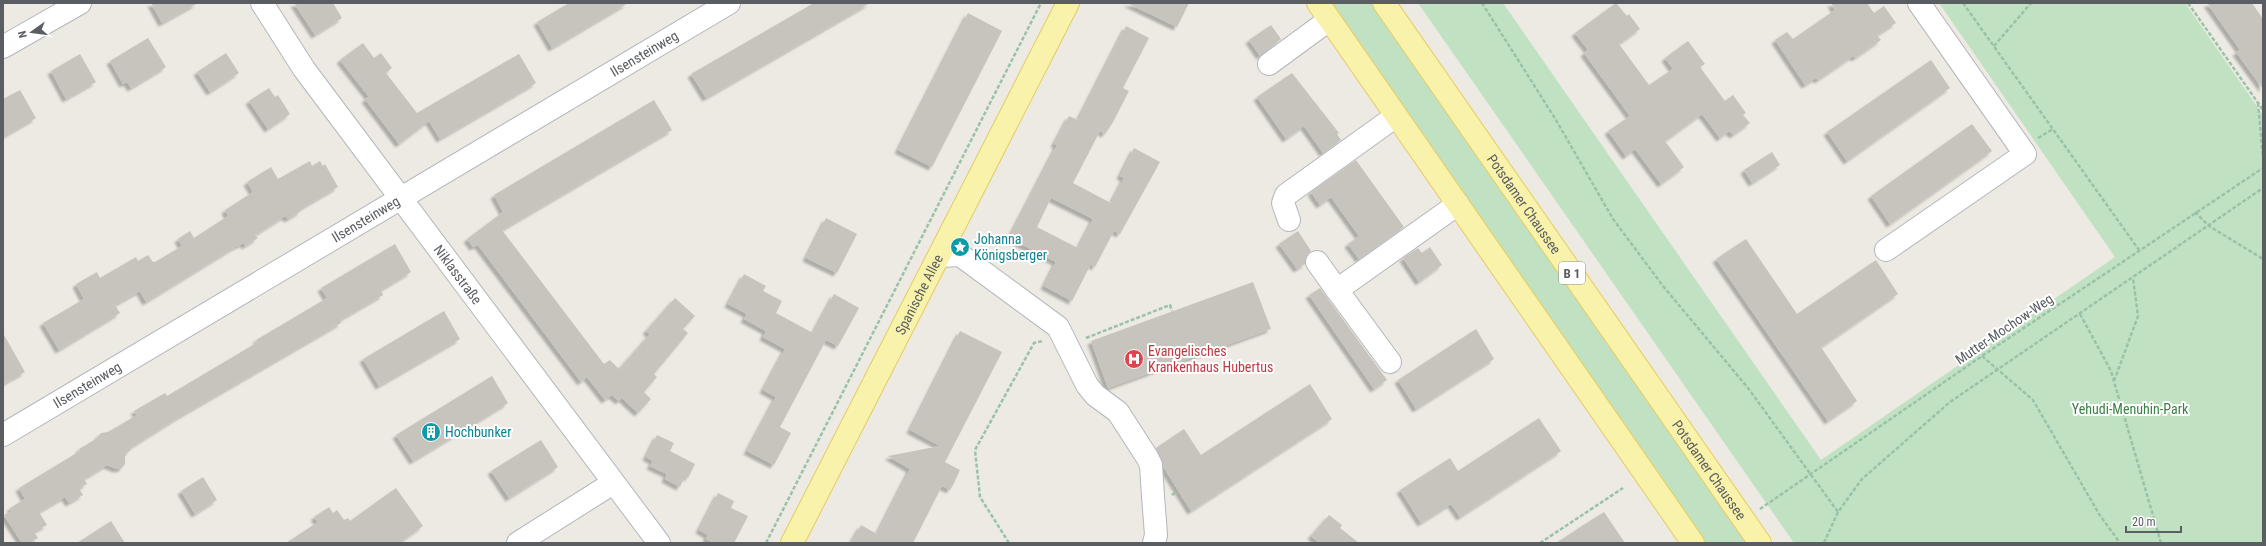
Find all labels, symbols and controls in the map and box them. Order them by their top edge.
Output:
north arrow [12,12,52,52]
street label: Ilsensteinweg [607,27,681,80]
text: N [16,29,30,39]
street label: Potsdamer Chaussee [1484,151,1564,257]
street label: Ilsensteinweg [329,193,402,246]
place label: Johanna Königsberger [974,231,1047,263]
place icon: Johanna Königsberger [949,236,971,258]
street label: Niklasstraße [431,242,485,308]
street label: Spanische Allee [892,251,946,337]
road number: B 1 [1559,262,1585,284]
street label: Mutter-Mochow-Weg [1952,290,2056,368]
place label: Evangelisches Krankenhaus Hubertus [1148,343,1273,375]
hospital icon: Evangelisches Krankenhaus Hubertus [1123,348,1145,370]
street label: Ilsensteinweg [50,359,124,411]
park label: Yehudi-Menuhin-Park [2072,401,2189,417]
street label: Potsdamer Chaussee [1669,417,1750,523]
building icon: Hochbunker [420,421,442,443]
place label: Hochbunker [445,424,511,440]
scale bar [2126,508,2181,534]
text: 20 m [2132,515,2156,529]

